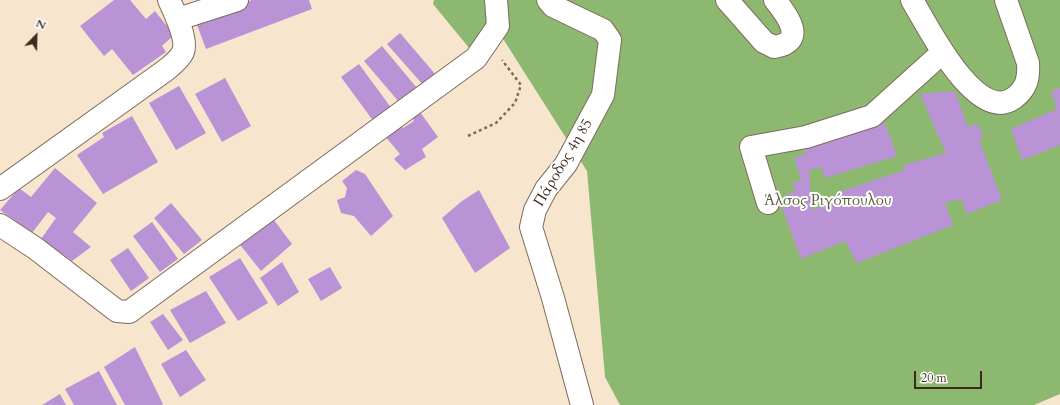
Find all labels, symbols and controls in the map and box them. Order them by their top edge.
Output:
north arrow [16,16,56,56]
text: N [34,16,48,33]
street label: Πάροδος 4η 85 [531,116,597,210]
park label: Άλσος Ριγόπουλου [764,193,892,211]
scale bar [916,363,984,389]
text: 20 m [921,370,947,386]

